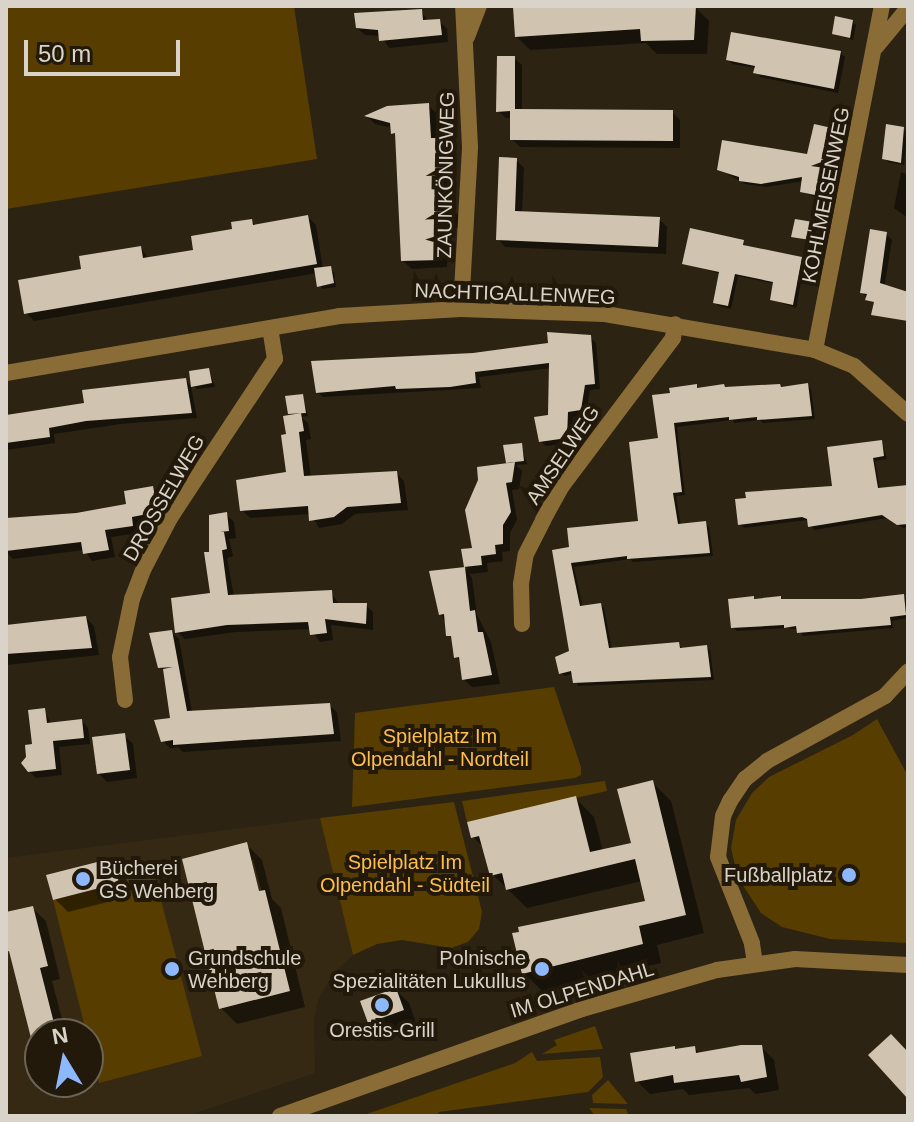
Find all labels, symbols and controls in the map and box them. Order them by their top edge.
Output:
scale bar [28,24,184,74]
text: 50 m [38,40,91,67]
street label: ZAUNKÖNIGWEG [433,91,459,259]
street label: KOHLMEISENWEG [797,105,855,285]
street label: NACHTIGALLENWEG [414,278,616,310]
street label: AMSELWEG [521,401,605,509]
street label: DROSSELWEG [118,431,210,565]
park label: Spielplatz Im Olpendahl - Nordteil [351,725,529,772]
park label: Spielplatz Im Olpendahl - Südteil [320,851,490,898]
place label: Bücherei GS Wehberg [99,856,214,903]
place label: Fußballplatz [724,863,833,887]
marker: Fußballplatz [840,866,858,884]
marker: Bücherei GS Wehberg [74,870,92,888]
place label: Grundschule Wehberg [188,946,301,993]
place label: Polnische Spezialitäten Lukullus [333,946,526,993]
street label: IM OLPENDAHL [507,957,657,1023]
marker: Grundschule Wehberg [163,960,181,978]
marker: Polnische Spezialitäten Lukullus [533,960,551,978]
marker: Orestis-Grill [373,996,391,1014]
north arrow [24,1018,104,1098]
place label: Orestis-Grill [329,1018,435,1042]
text: N [50,1022,70,1050]

